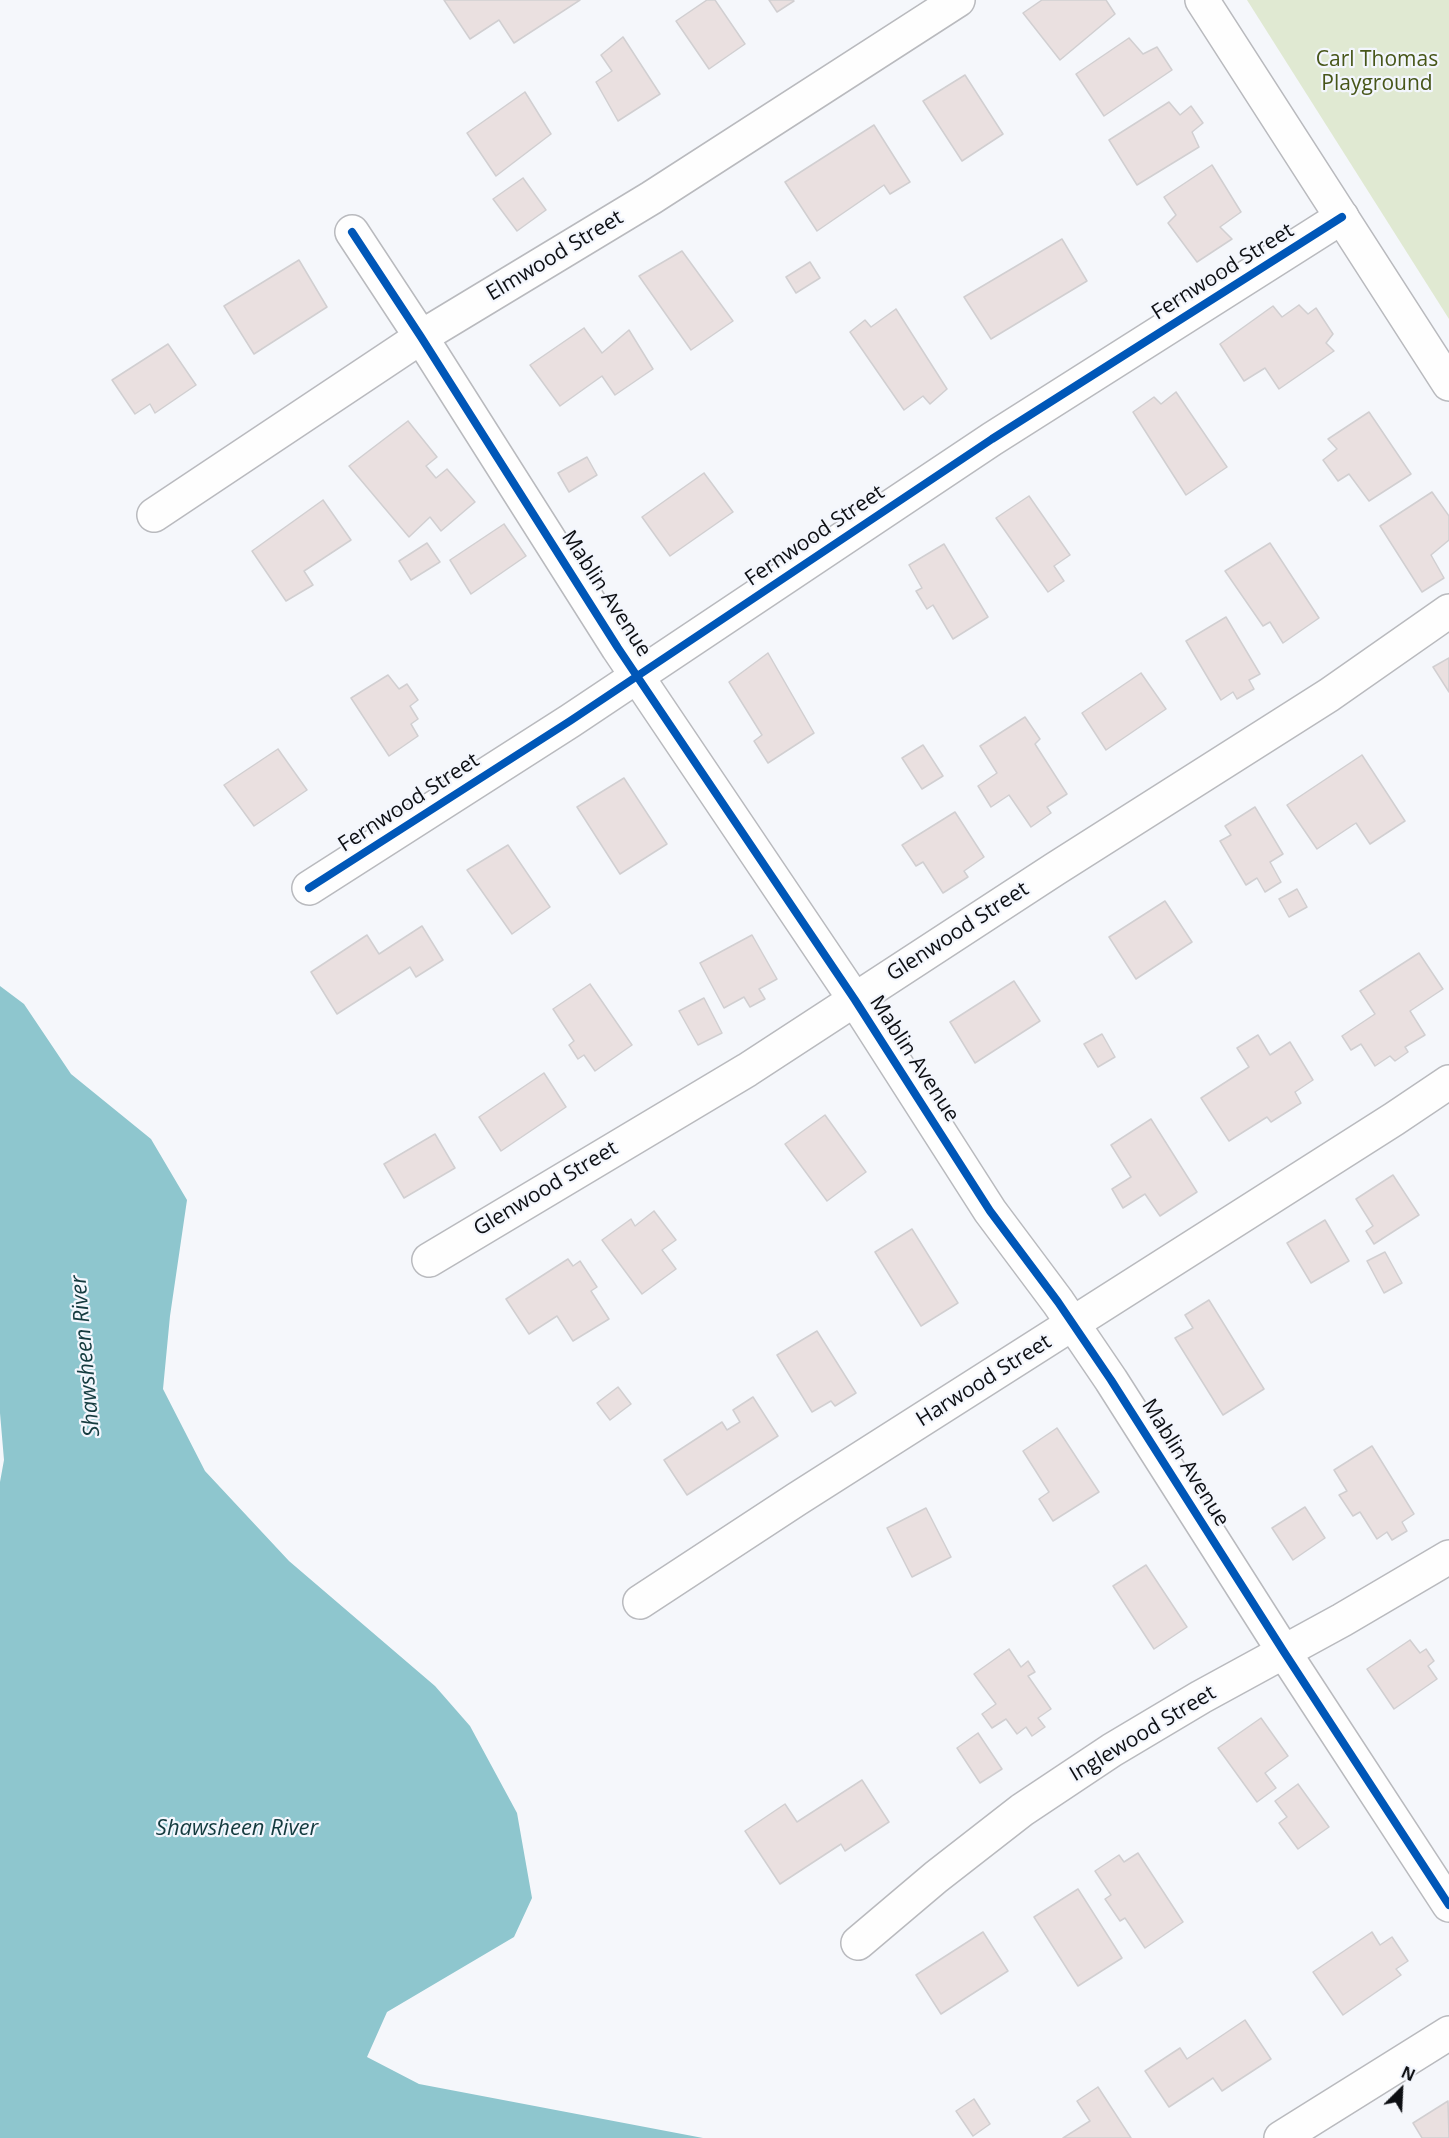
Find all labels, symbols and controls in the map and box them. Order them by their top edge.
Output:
park label: Carl Thomas Playground [1316,47,1438,97]
street label: Elmwood Street [482,205,628,307]
street label: Fernwood Street [1147,218,1299,326]
street label: Fernwood Street [741,480,889,592]
street label: Mablin Avenue [556,526,656,662]
street label: Fernwood Street [334,748,484,858]
street label: Glenwood Street [882,877,1034,987]
street label: Mablin Avenue [864,991,964,1127]
street label: Glenwood Street [469,1136,623,1242]
water label: Shawsheen River [66,1274,106,1438]
street label: Harwood Street [912,1329,1056,1433]
street label: Mablin Avenue [1136,1395,1234,1531]
street label: Inglewood Street [1065,1681,1221,1787]
water label: Shawsheen River [156,1816,318,1842]
north arrow [1371,2060,1431,2120]
text: N [1398,2061,1419,2086]

